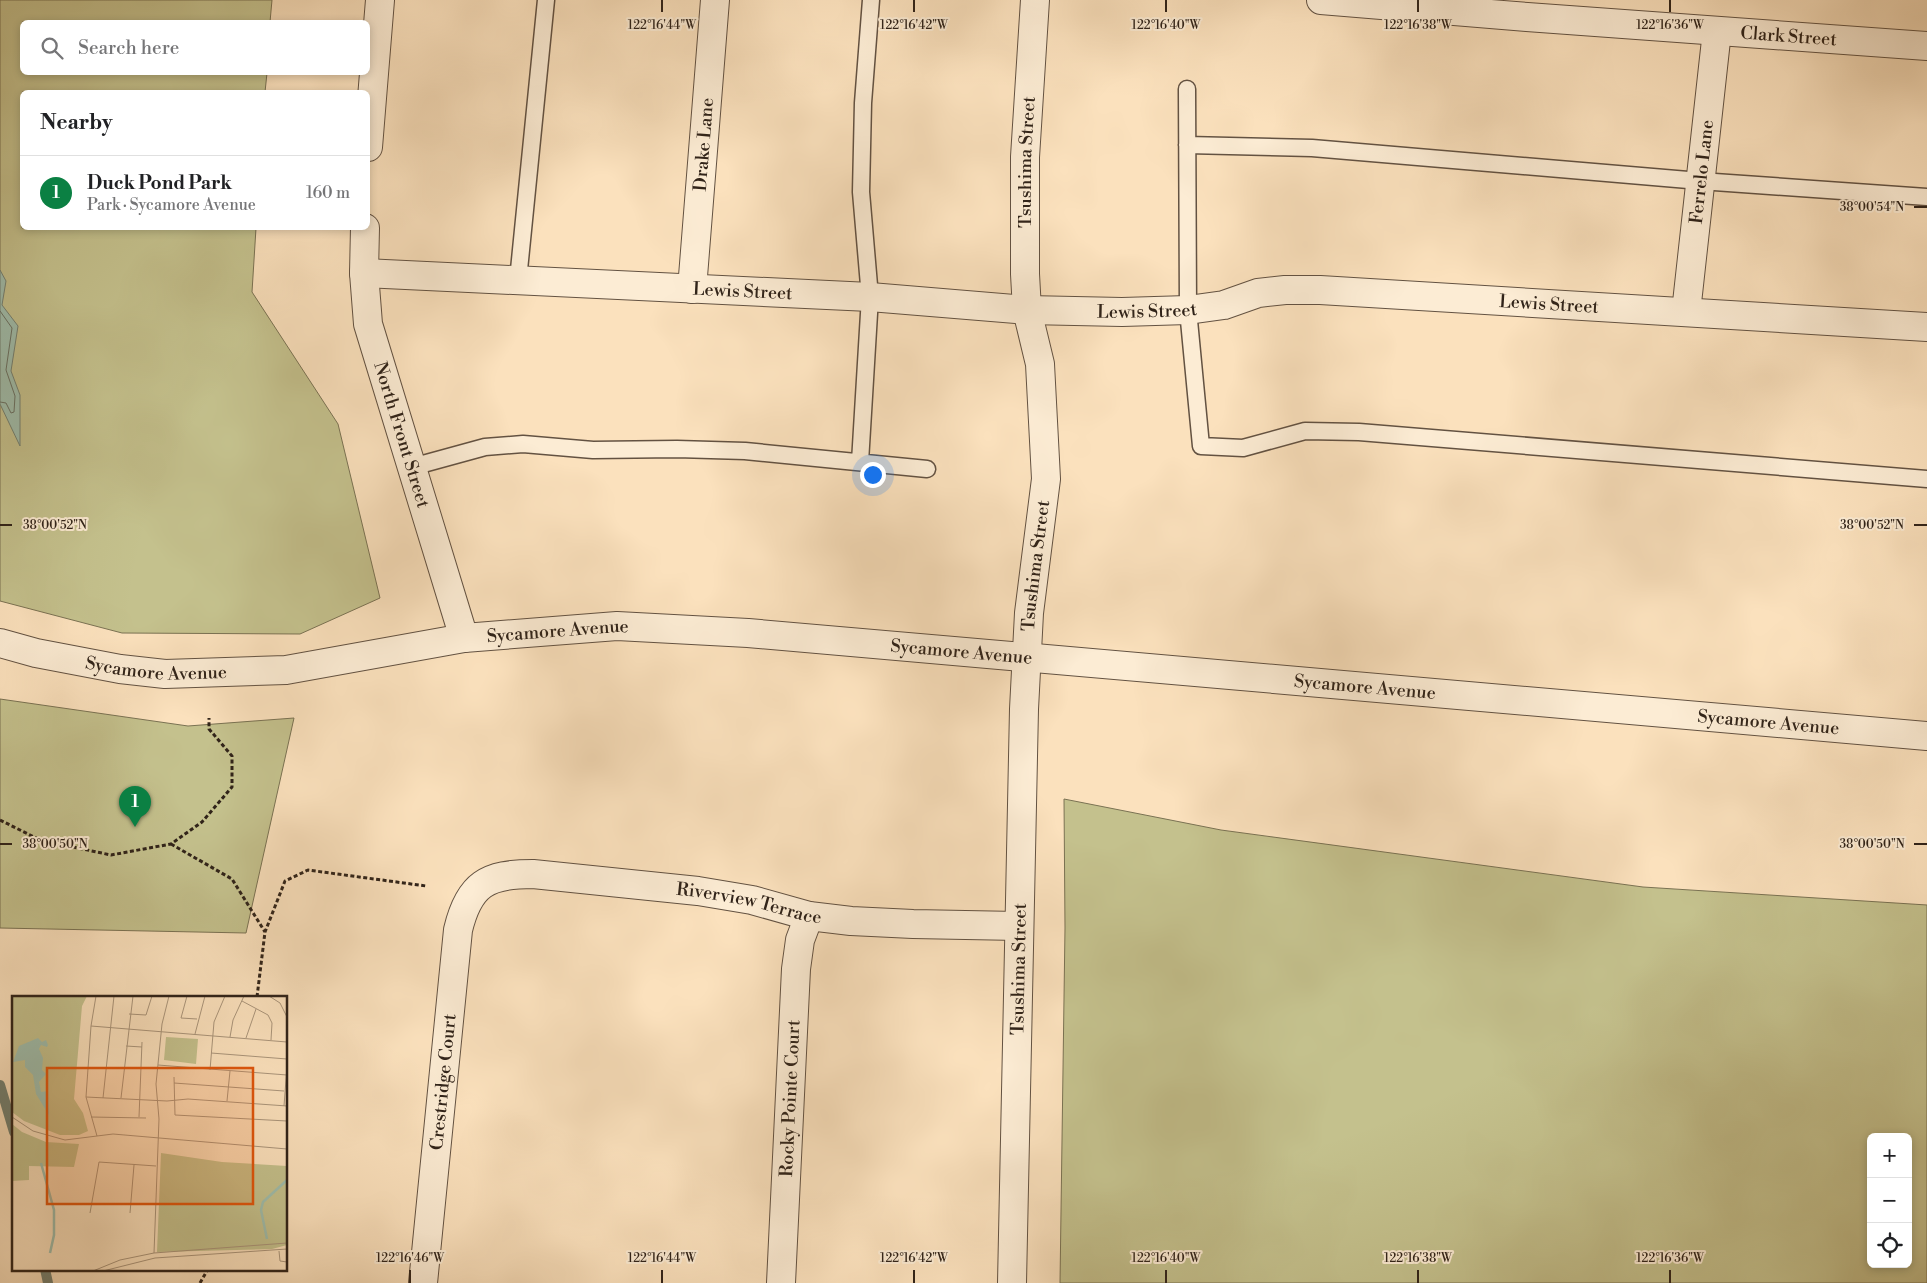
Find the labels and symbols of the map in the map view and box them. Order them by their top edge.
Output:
text: 122°16'44"W [628,18,697,33]
text: 122°16'42"W [880,18,949,33]
text: 122°16'40"W [1132,18,1202,33]
text: 122°16'38"W [1384,18,1453,33]
text: 122°16'36"W [1636,18,1705,33]
street label: Clark Street [1740,21,1838,51]
street label: Tsushima Street [1013,95,1040,228]
street label: Drake Lane [688,97,719,192]
street label: Ferrelo Lane [1684,119,1719,225]
text: 38°00'54"N [1840,200,1904,215]
street label: Lewis Street [692,277,794,305]
street label: Lewis Street [1498,289,1600,319]
street label: Lewis Street [1097,297,1199,324]
street label: North Front Street [369,359,435,511]
your location [860,462,886,488]
street label: Tsushima Street [1017,498,1055,632]
text: 38°00'52"N [23,518,87,533]
text: 38°00'52"N [1840,518,1904,533]
street label: Sycamore Avenue [486,614,629,648]
street label: Sycamore Avenue [890,634,1033,669]
street label: Sycamore Avenue [83,651,227,686]
street label: Sycamore Avenue [1293,669,1437,705]
street label: Sycamore Avenue [1697,704,1840,740]
pin: 1 [119,786,151,827]
text: 38°00'50"N [22,837,88,852]
text: 38°00'50"N [1839,837,1905,852]
street label: Riverview Terrace [675,877,823,929]
street label: Tsushima Street [1006,902,1031,1035]
inset map [12,996,288,1270]
street label: Crestridge Court [425,1012,461,1151]
street label: Rocky Pointe Court [775,1018,805,1177]
text: 122°16'46"W [376,1251,445,1266]
text: 122°16'44"W [628,1251,697,1266]
text: 122°16'42"W [880,1251,949,1266]
text: 122°16'40"W [1132,1251,1202,1266]
text: 122°16'38"W [1384,1251,1453,1266]
text: 122°16'36"W [1636,1251,1705,1266]

